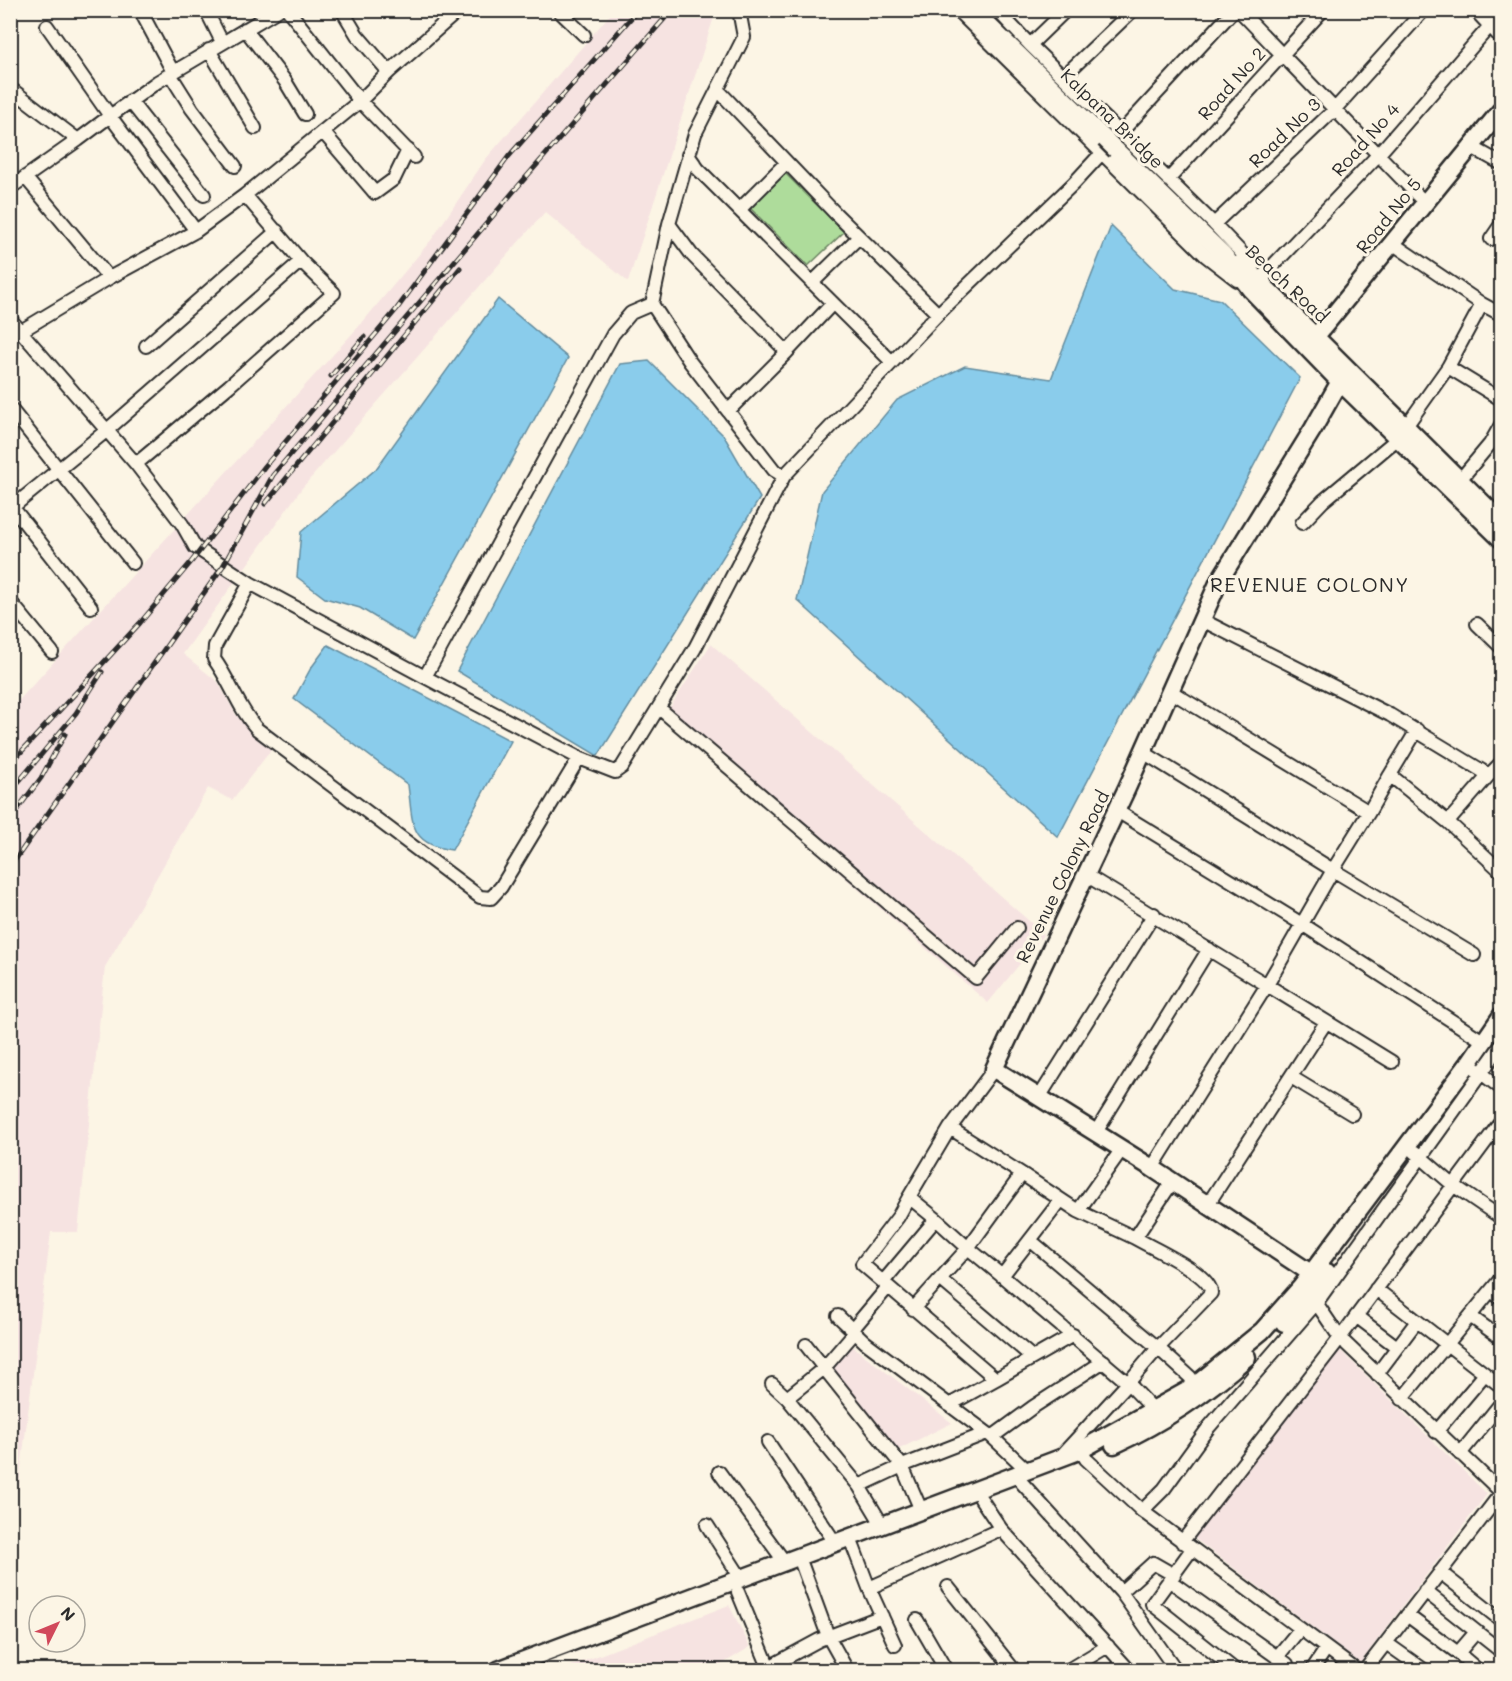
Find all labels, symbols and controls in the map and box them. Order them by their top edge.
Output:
street label: Road No 2 [1192,42,1270,125]
street label: Kalpana Bridge [1056,63,1169,174]
street label: Road No 3 [1243,92,1325,172]
street label: Road No 4 [1326,97,1405,181]
street label: Road No 5 [1350,173,1426,258]
street label: Beach Road [1241,239,1334,328]
district label: REVENUE COLONY [1210,571,1410,597]
street label: Revenue Colony Road [1010,786,1114,967]
north arrow [27,1594,87,1654]
text: N [57,1602,80,1625]

